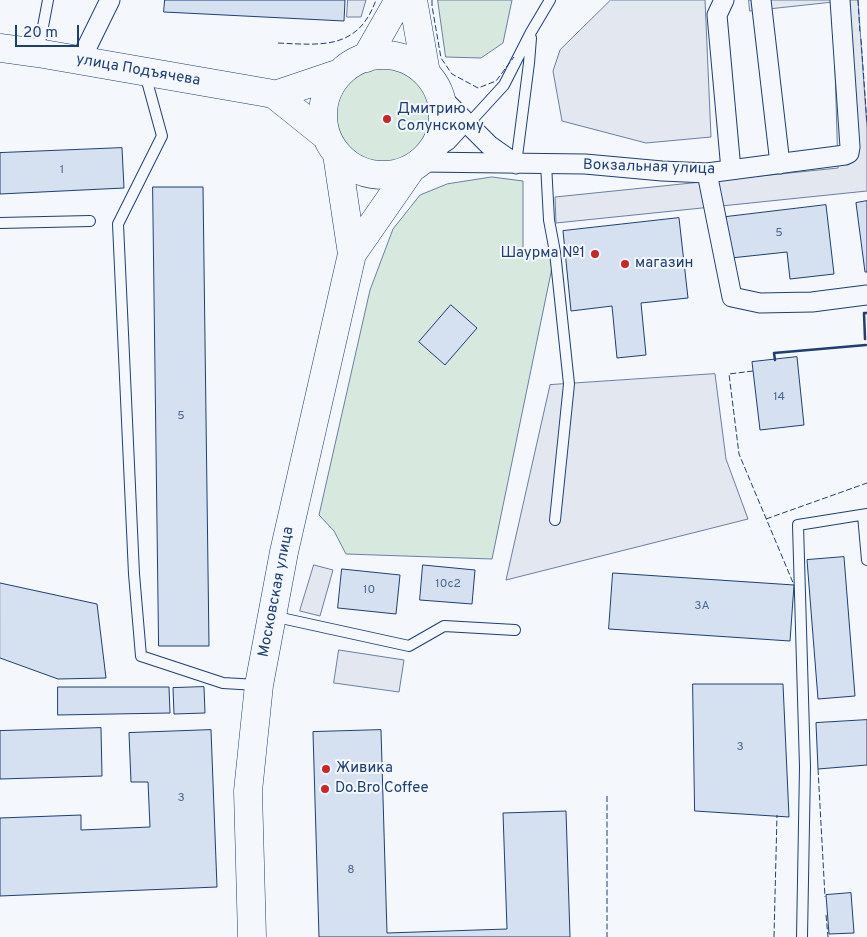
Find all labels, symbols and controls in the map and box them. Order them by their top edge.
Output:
scale bar [18,15,81,47]
text: 20 m [23,24,58,43]
street label: улица Подъячева [74,51,202,91]
place label: Дмитрию Солунскому [397,101,484,136]
marker: Дмитрию Солунскому [381,113,393,125]
street label: Вокзальная улица [583,157,715,179]
house number: 1 [60,164,64,178]
house number: 5 [775,227,783,241]
place label: Шаурма №1 [501,245,585,263]
marker: Шаурма №1 [589,248,601,260]
place label: магазин [635,255,693,273]
marker: магазин [619,258,631,270]
house number: 14 [773,391,785,405]
house number: 5 [177,410,185,424]
street label: Московская улица [256,525,298,659]
house number: 10с2 [435,578,461,592]
house number: 10 [363,584,375,598]
house number: 3А [694,600,710,614]
house number: 3 [736,741,744,755]
place label: Живика [336,760,393,778]
marker: Живика [320,763,332,775]
place label: Do.Bro Coffee [335,780,429,798]
marker: Do.Bro Coffee [319,783,331,795]
house number: 3 [177,792,185,806]
house number: 8 [347,864,355,878]

